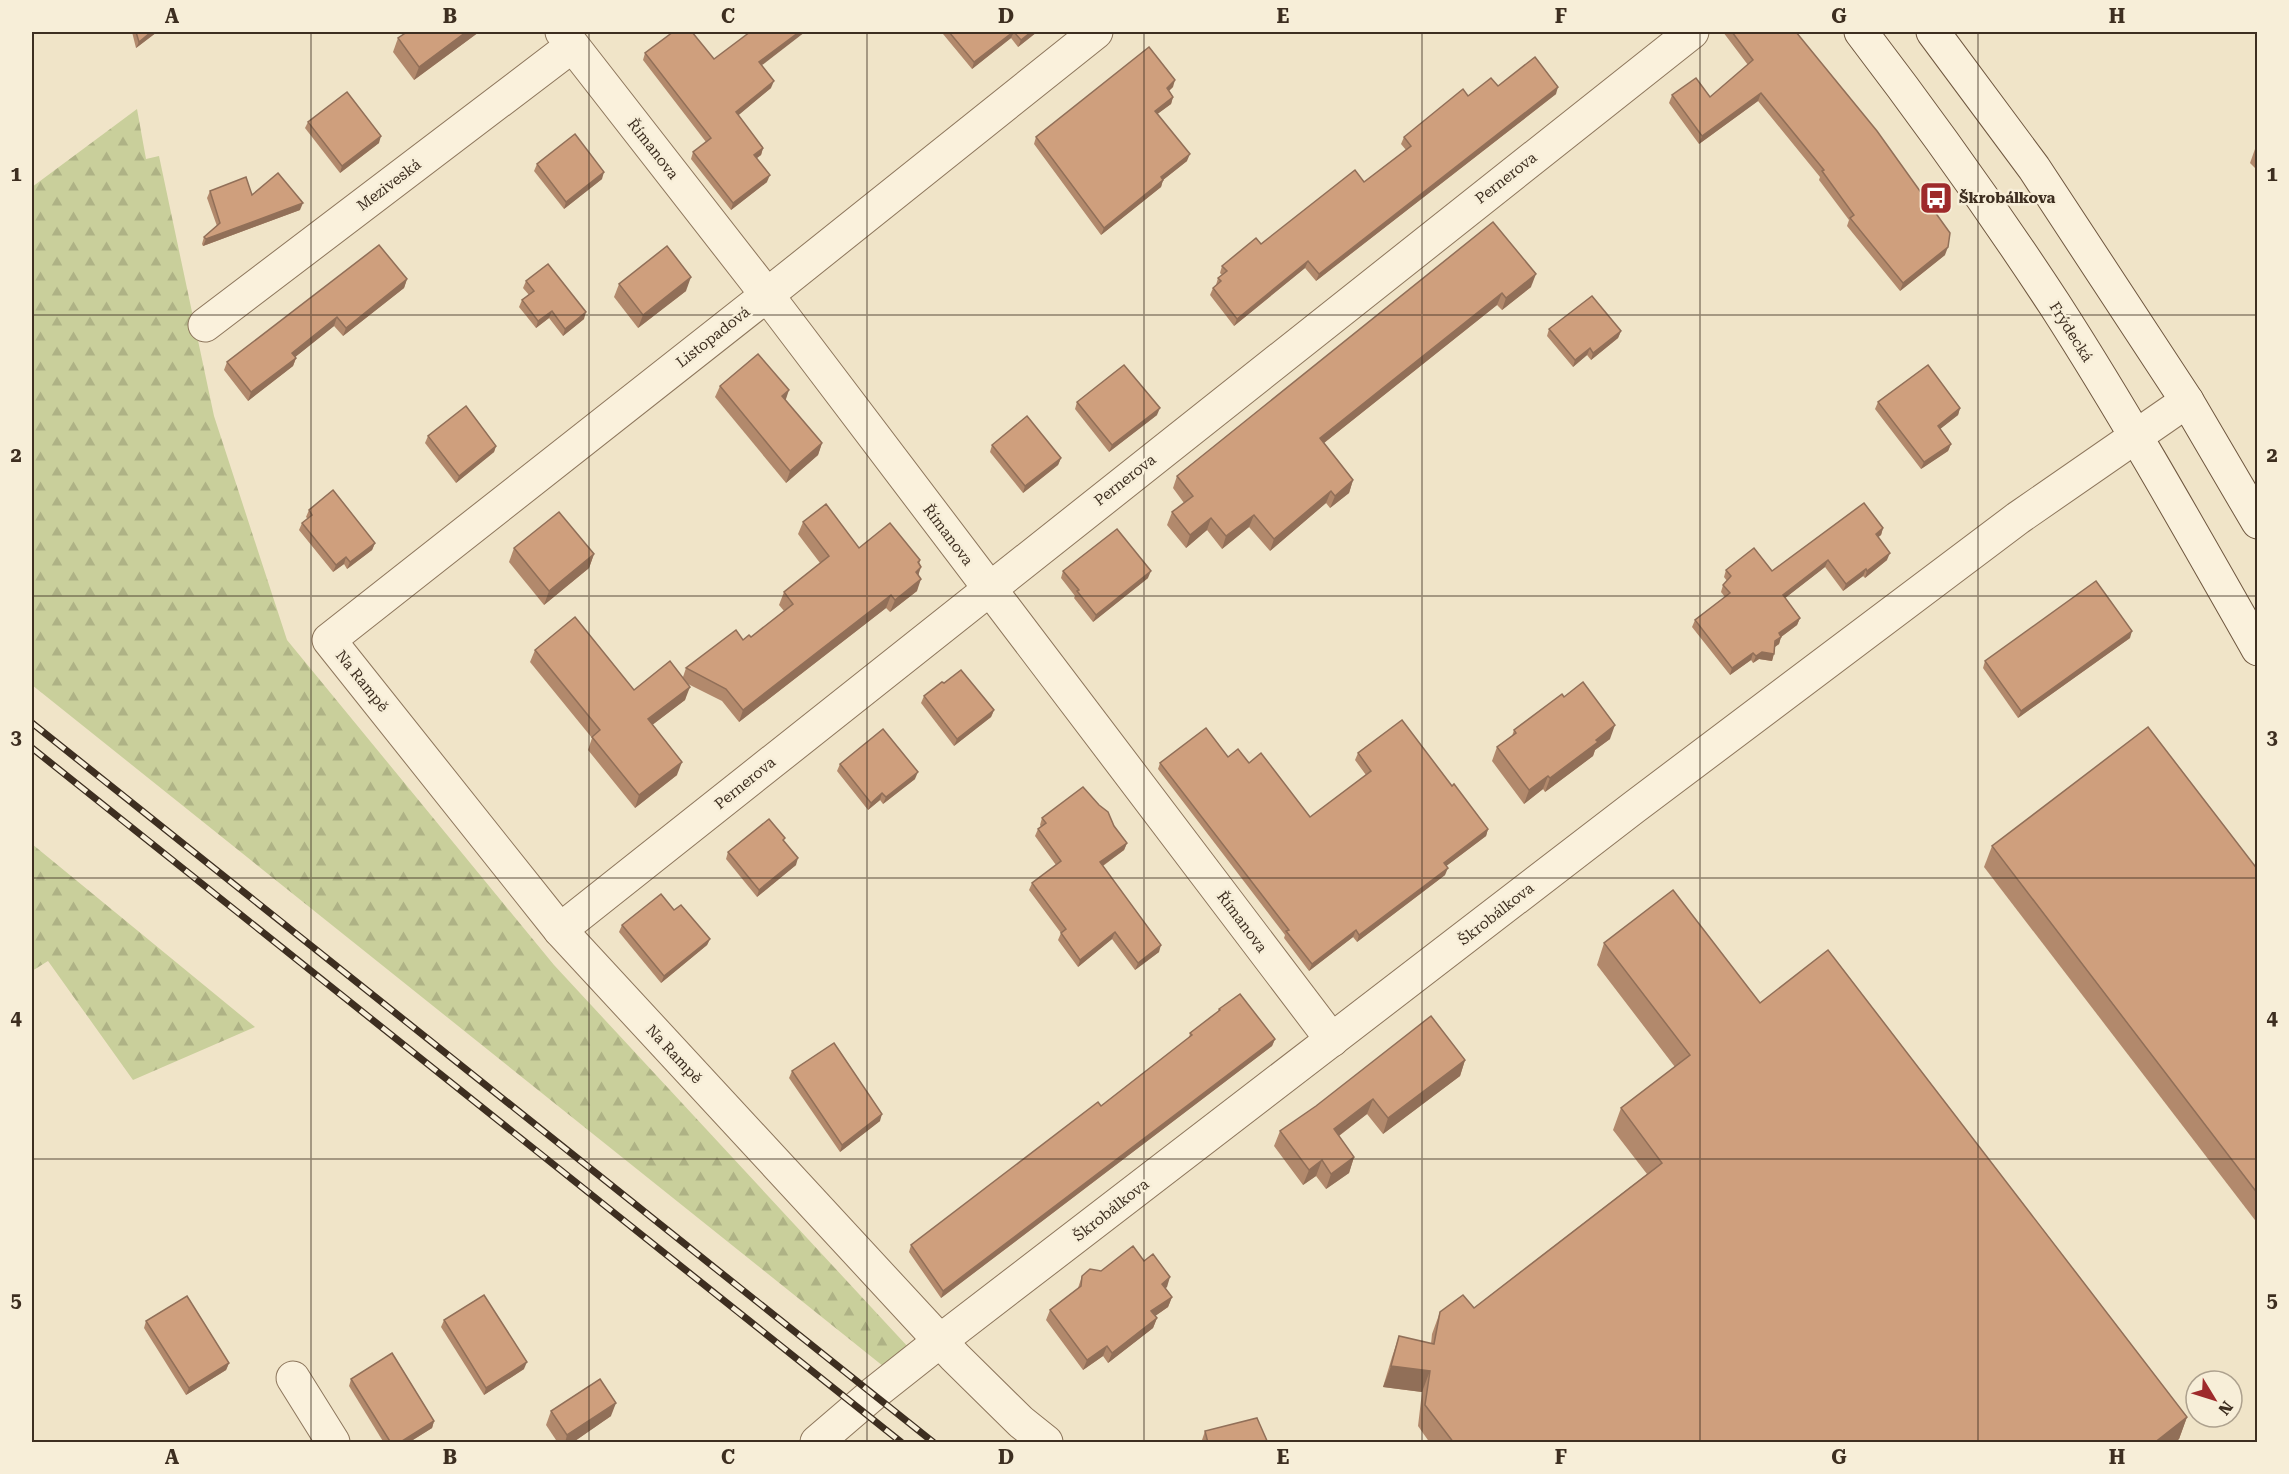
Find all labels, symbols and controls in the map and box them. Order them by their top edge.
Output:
text: A [165,4,180,28]
text: B [443,4,457,28]
text: C [721,4,735,28]
text: D [998,4,1014,28]
text: E [1277,4,1290,28]
text: F [1555,4,1567,28]
text: G [1831,4,1847,28]
text: H [2109,4,2125,28]
street label: Římanova [624,115,682,183]
street label: Pernerova [1472,148,1540,208]
street label: Meziveská [354,155,424,215]
text: 1 [10,162,22,186]
text: 1 [2266,162,2278,186]
bus stop icon: Škrobálkova [1918,180,1954,216]
place label: Škrobálkova [1959,189,2056,207]
street label: Frýdecká [2046,299,2096,365]
street label: Listopadová [673,303,753,371]
text: 2 [10,443,22,467]
text: 2 [2266,443,2278,467]
street label: Pernerova [1091,450,1159,510]
street label: Římanova [919,501,977,569]
street label: Na Rampě [332,647,392,715]
text: 3 [10,725,22,749]
text: 3 [2266,725,2278,749]
street label: Pernerova [711,753,779,813]
street label: Škrobálkova [1455,879,1537,949]
street label: Římanova [1213,888,1271,956]
text: 4 [10,1006,22,1030]
text: 4 [2266,1006,2278,1030]
street label: Na Rampě [642,1021,706,1087]
street label: Škrobálkova [1070,1175,1152,1245]
text: 5 [10,1288,22,1312]
text: 5 [2266,1288,2278,1312]
north arrow [2184,1369,2244,1429]
text: N [2214,1397,2237,1419]
text: A [165,1445,180,1469]
text: B [443,1445,457,1469]
text: C [721,1445,735,1469]
text: D [998,1445,1014,1469]
text: E [1277,1445,1290,1469]
text: F [1555,1445,1567,1469]
text: G [1831,1445,1847,1469]
text: H [2109,1445,2125,1469]

